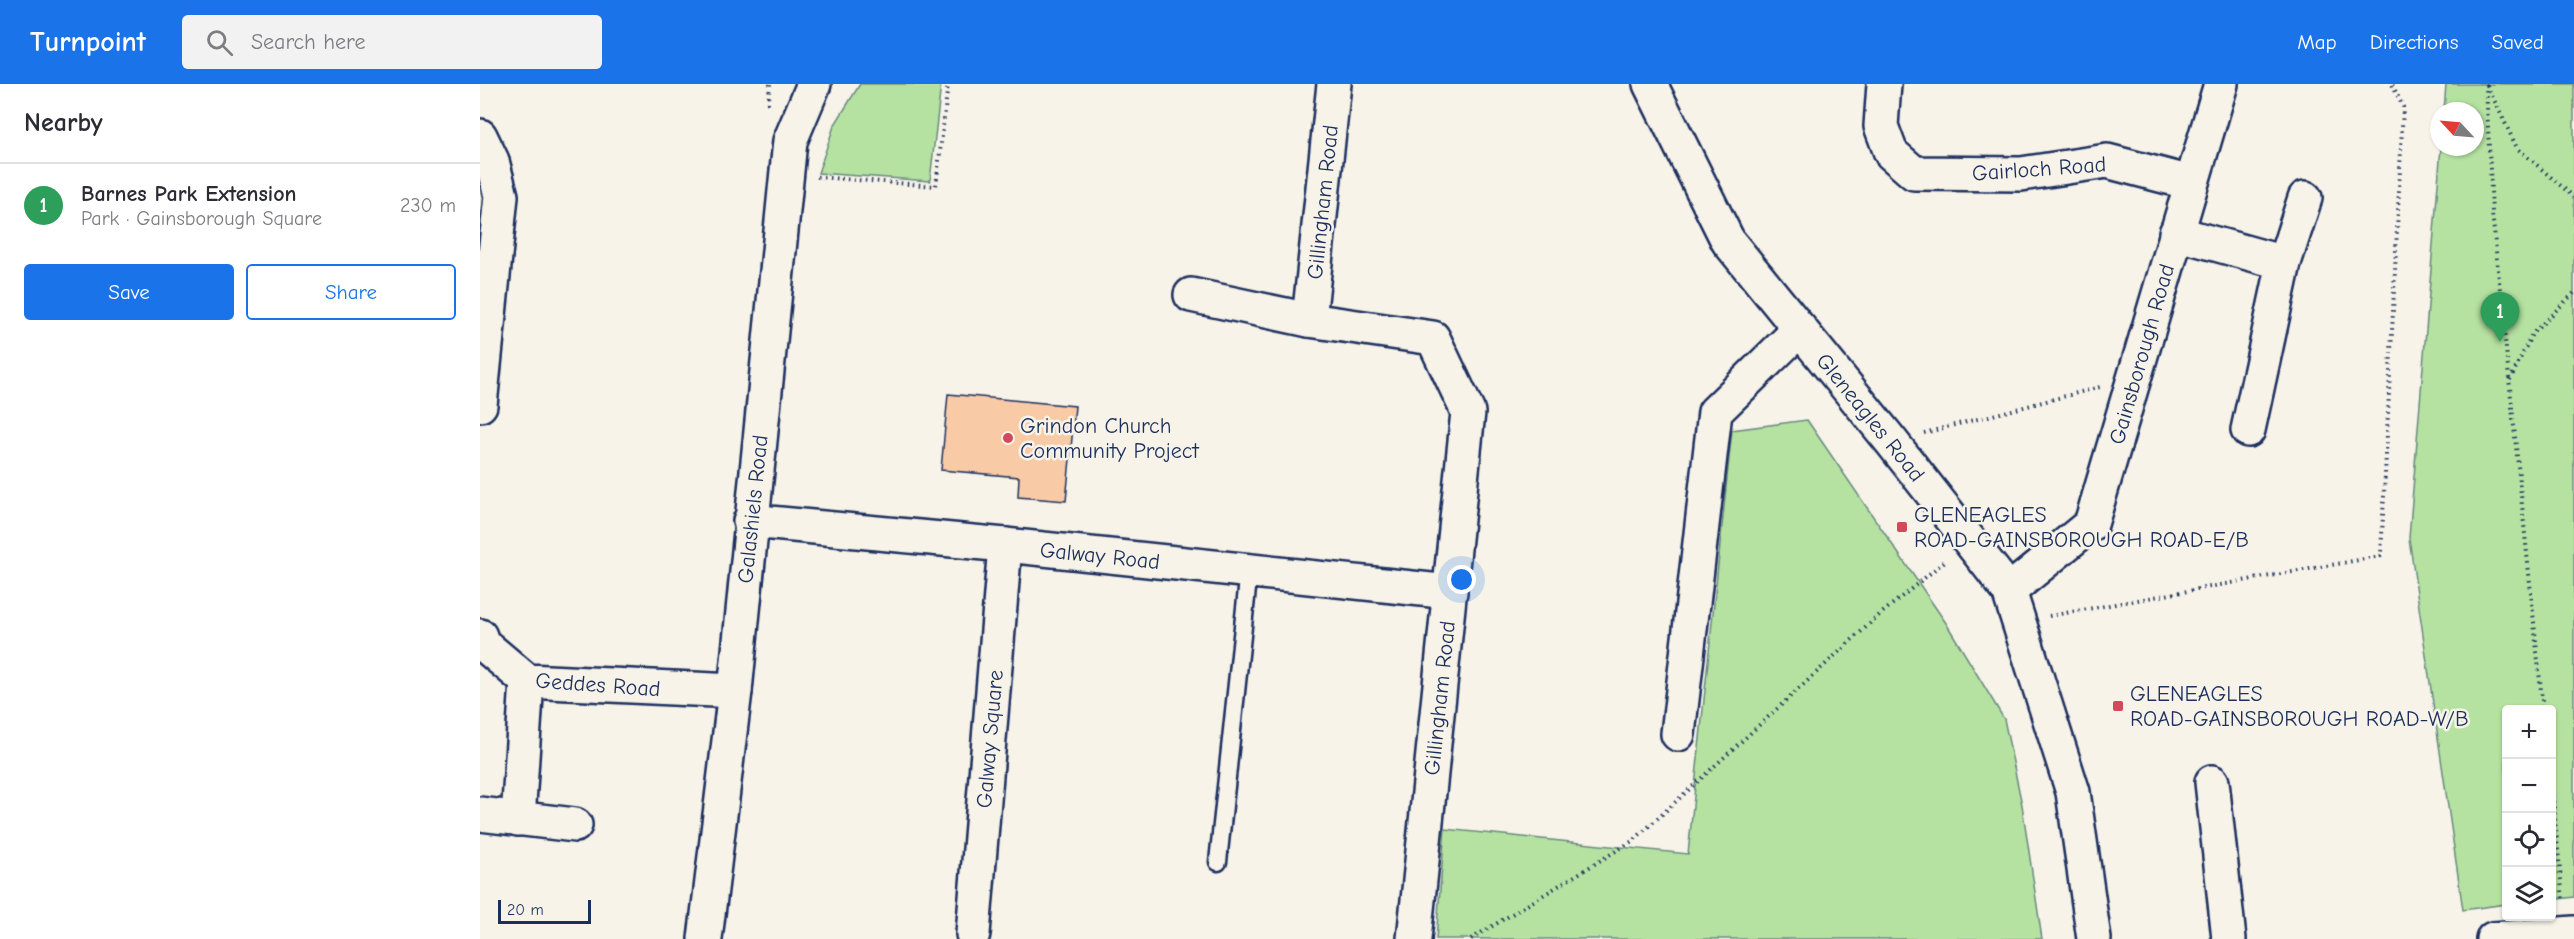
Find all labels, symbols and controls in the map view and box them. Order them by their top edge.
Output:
search box [182,15,602,69]
text: Turnpoint [30,26,146,58]
icon: search [203,26,236,59]
text: Search here [251,29,365,55]
text: Map [2297,30,2337,54]
text: Directions [2370,30,2459,54]
text: Saved [2492,30,2544,54]
north arrow [2430,102,2484,156]
text: Nearby [24,108,103,138]
street label: Gillingham Road [1302,123,1344,281]
street label: Gairloch Road [1971,151,2107,187]
text: Barnes Park Extension [81,181,296,207]
text: 1 [40,194,47,217]
text: 230 m [400,194,456,217]
text: Park · Gainsborough Square [81,207,322,230]
street label: Gainsborough Road [2104,261,2180,447]
button: Save [24,264,234,320]
button: Share [246,264,456,320]
pin: 1 [2480,292,2520,342]
street label: Gleneagles Road [1811,348,1930,487]
place label: Grindon Church Community Project [1020,413,1199,464]
marker: Grindon Church Community Project [1001,431,1015,445]
street label: Galashiels Road [732,434,774,585]
place label: GLENEAGLES ROAD-GAINSBOROUGH ROAD-E/B [1914,502,2249,553]
marker: GLENEAGLES ROAD-GAINSBOROUGH ROAD-E/B [1895,520,1909,534]
street label: Galway Road [1039,537,1161,575]
your location [1447,565,1476,594]
street label: Gillingham Road [1419,619,1461,777]
street label: Geddes Road [535,668,661,702]
street label: Galway Square [971,669,1009,809]
place label: GLENEAGLES ROAD-GAINSBOROUGH ROAD-W/B [2130,681,2469,732]
marker: GLENEAGLES ROAD-GAINSBOROUGH ROAD-W/B [2111,699,2125,713]
map controls [2502,705,2556,921]
button: + [2502,705,2556,759]
button: − [2502,759,2556,813]
button: locate [2502,813,2556,867]
button: layers [2502,867,2556,921]
scale bar [498,897,591,924]
text: 20 m [507,901,544,919]

